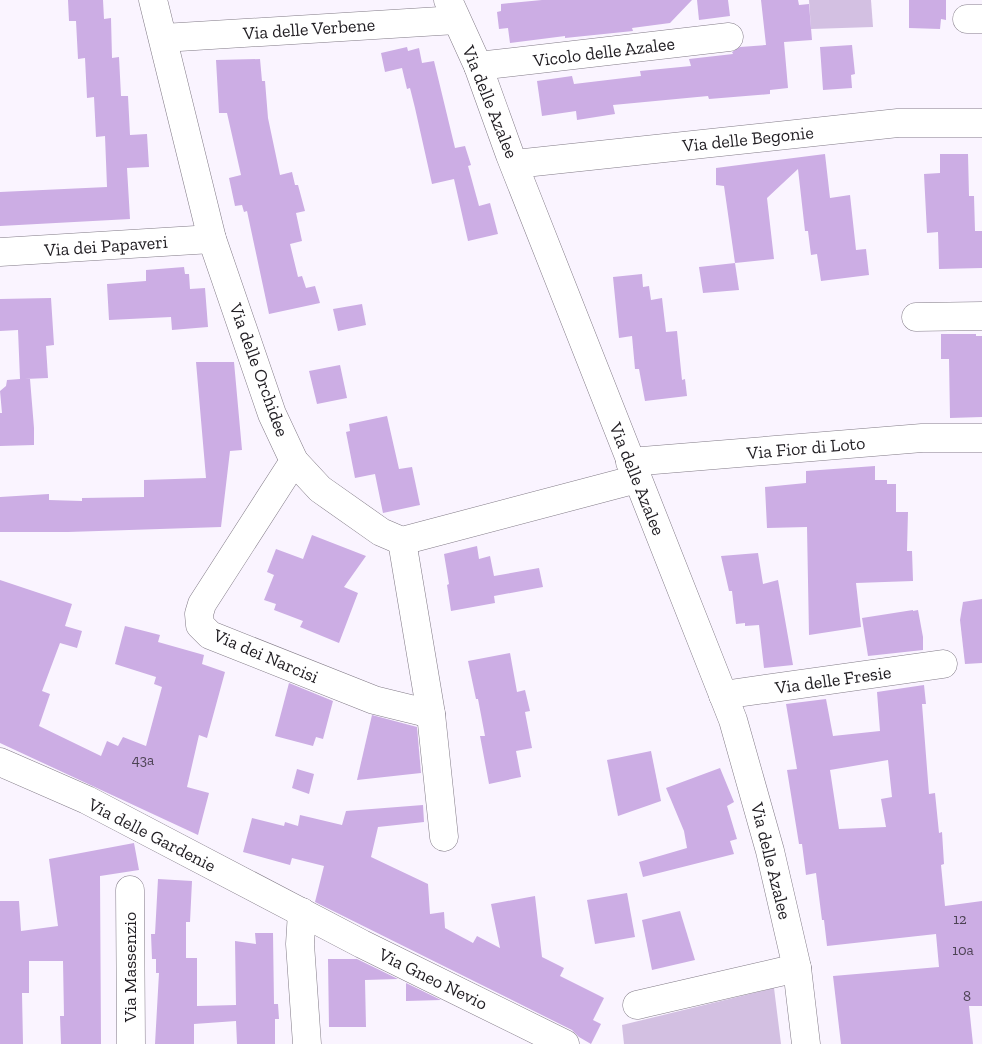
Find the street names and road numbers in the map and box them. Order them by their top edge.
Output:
street label: Via delle Verbene [241,13,376,45]
street label: Vicolo delle Azalee [531,32,676,72]
street label: Via delle Azalee [457,42,523,162]
street label: Via delle Begonie [680,121,815,157]
street label: Via dei Papaveri [43,231,168,261]
street label: Via delle Orchidee [224,299,293,440]
street label: Via delle Azalee [604,419,670,539]
street label: Via Fior di Loto [745,432,866,464]
street label: Via dei Narcisi [209,624,322,688]
street label: Via delle Fresie [773,661,892,699]
street label: Via delle Gardenie [84,793,220,877]
street label: Via delle Azalee [746,799,796,922]
street label: Via Massenzio [119,912,141,1023]
street label: Via Gneo Nevio [374,943,491,1015]

